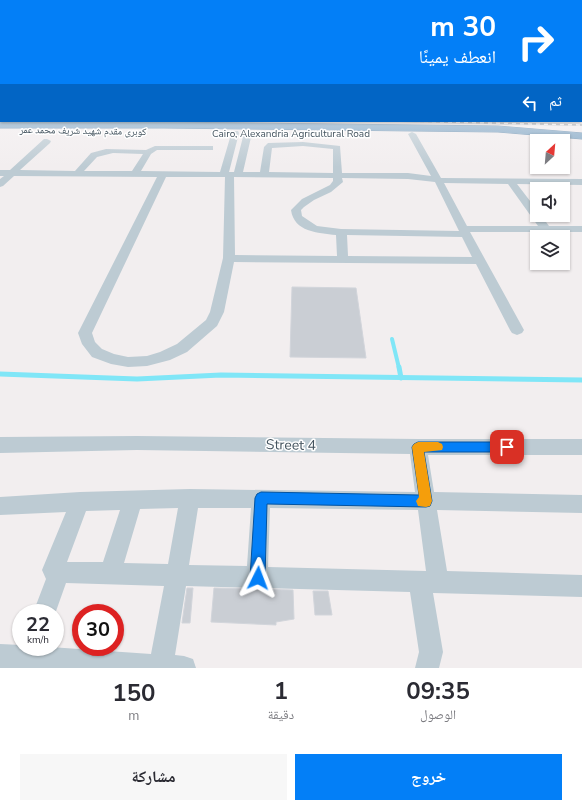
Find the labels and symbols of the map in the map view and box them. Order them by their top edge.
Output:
street label: كوبرى مقدم شهيد شريف محمد عمر [18,123,147,139]
street label: Cairo, Alexandria Agricultural Road [212,127,370,141]
north arrow [530,134,570,174]
pin [490,430,524,464]
street label: Street 4 [266,435,316,455]
position arrow [237,557,279,599]
speed limit sign: 30 [72,604,124,656]

